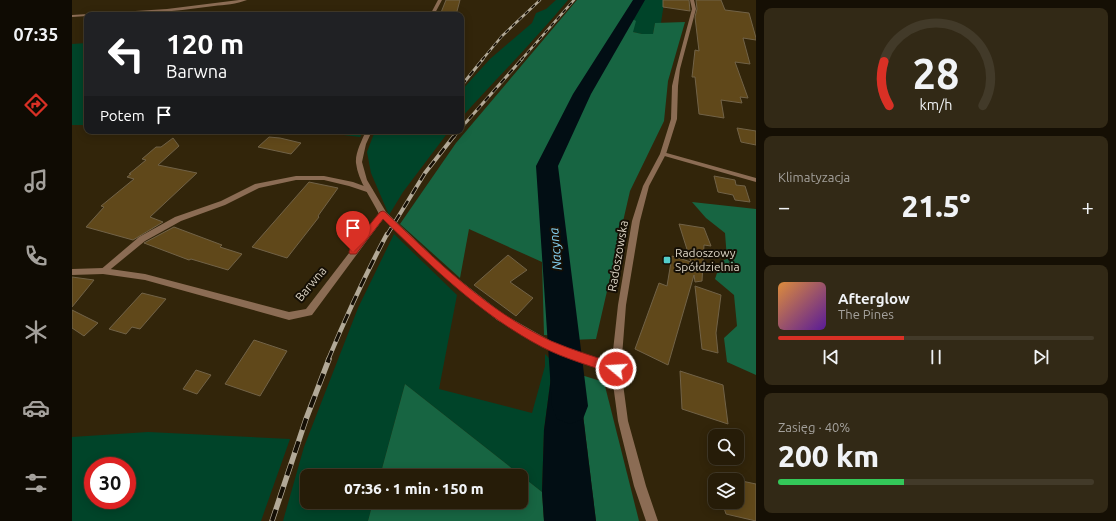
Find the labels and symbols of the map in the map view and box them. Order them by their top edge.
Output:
pin [336,211,370,252]
street label: Radoszowska [605,219,630,293]
water label: Nacyna [546,227,564,271]
place label: Radoszowy Spółdzielnia [675,246,740,273]
marker: Radoszowy Spółdzielnia [662,255,672,265]
street label: Barwna [292,264,329,304]
position arrow [595,348,637,390]
speed limit sign: 30 [84,457,136,509]

